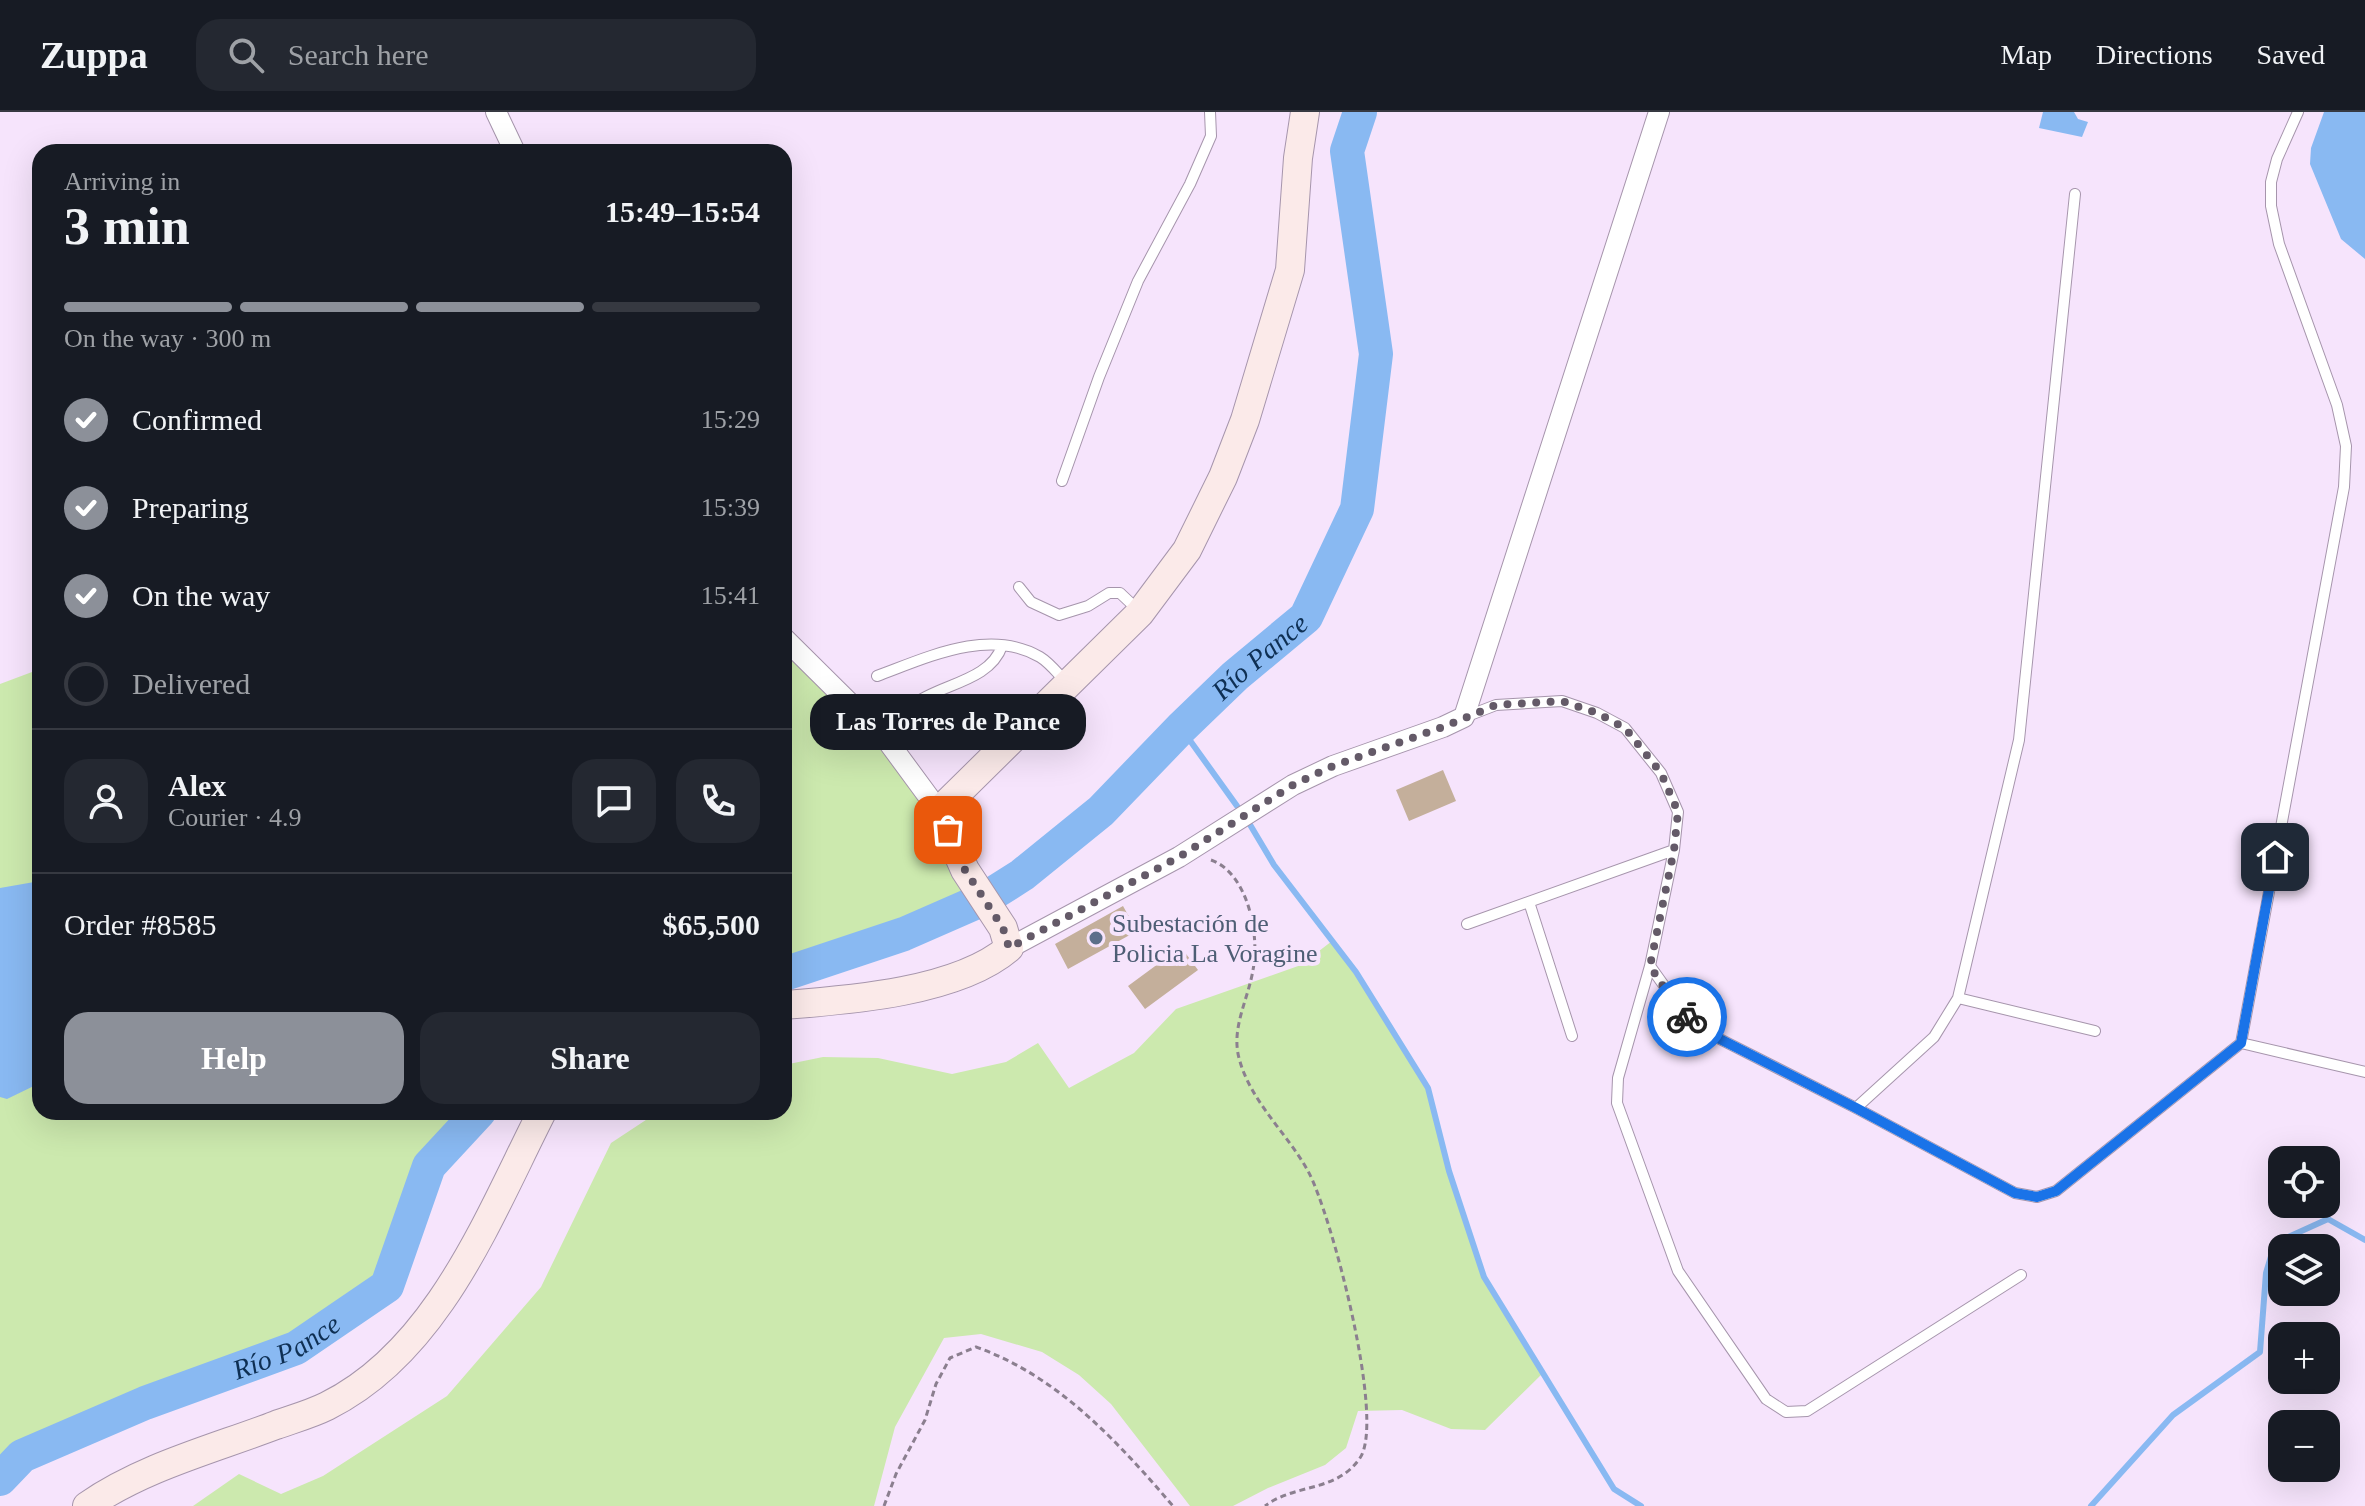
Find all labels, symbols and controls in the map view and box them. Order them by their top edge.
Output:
search box [196,19,756,91]
icon: search [224,33,268,77]
text: Zuppa [40,34,148,76]
text: Search here [288,38,429,71]
text: Map [2001,39,2052,70]
text: Directions [2096,39,2213,70]
text: Saved [2257,39,2325,70]
text: Arriving in [64,167,180,196]
text: 15:49–15:54 [605,195,760,228]
text: 3 min [64,198,190,255]
text: On the way · 300 m [64,324,271,353]
icon: check [64,398,108,442]
text: Confirmed [132,403,262,436]
text: 15:29 [701,405,760,434]
icon: check [64,486,108,530]
text: Preparing [132,491,249,524]
text: 15:39 [701,493,760,522]
icon: check [64,574,108,618]
text: On the way [132,579,270,612]
text: 15:41 [701,581,760,610]
water label: Río Pance [1204,607,1314,706]
text: Delivered [132,667,250,700]
callout: Las Torres de Pance [810,694,1086,750]
text: Las Torres de Pance [836,707,1060,736]
button: person [64,759,148,843]
button: chat [572,759,656,843]
button: phone [676,759,760,843]
text: Alex [168,769,226,802]
pin [914,796,982,864]
text: Courier · 4.9 [168,803,302,832]
icon: bag [926,808,970,852]
pin [2241,823,2309,891]
icon: home [2253,835,2297,879]
text: Order #8585 [64,908,216,941]
text: $65,500 [663,908,760,941]
place label: Subestación de Policia La Voragine [1112,909,1318,968]
marker: Subestación de Policia La Voragine [1087,929,1105,947]
courier [1647,977,1727,1057]
icon: bike [1665,995,1709,1039]
button: Help [64,1012,404,1104]
button: Share [420,1012,760,1104]
map controls [2268,1146,2340,1482]
button: locate [2268,1146,2340,1218]
button: layers [2268,1234,2340,1306]
water label: Río Pance [227,1307,346,1386]
button: + [2268,1322,2340,1394]
button: − [2268,1410,2340,1482]

